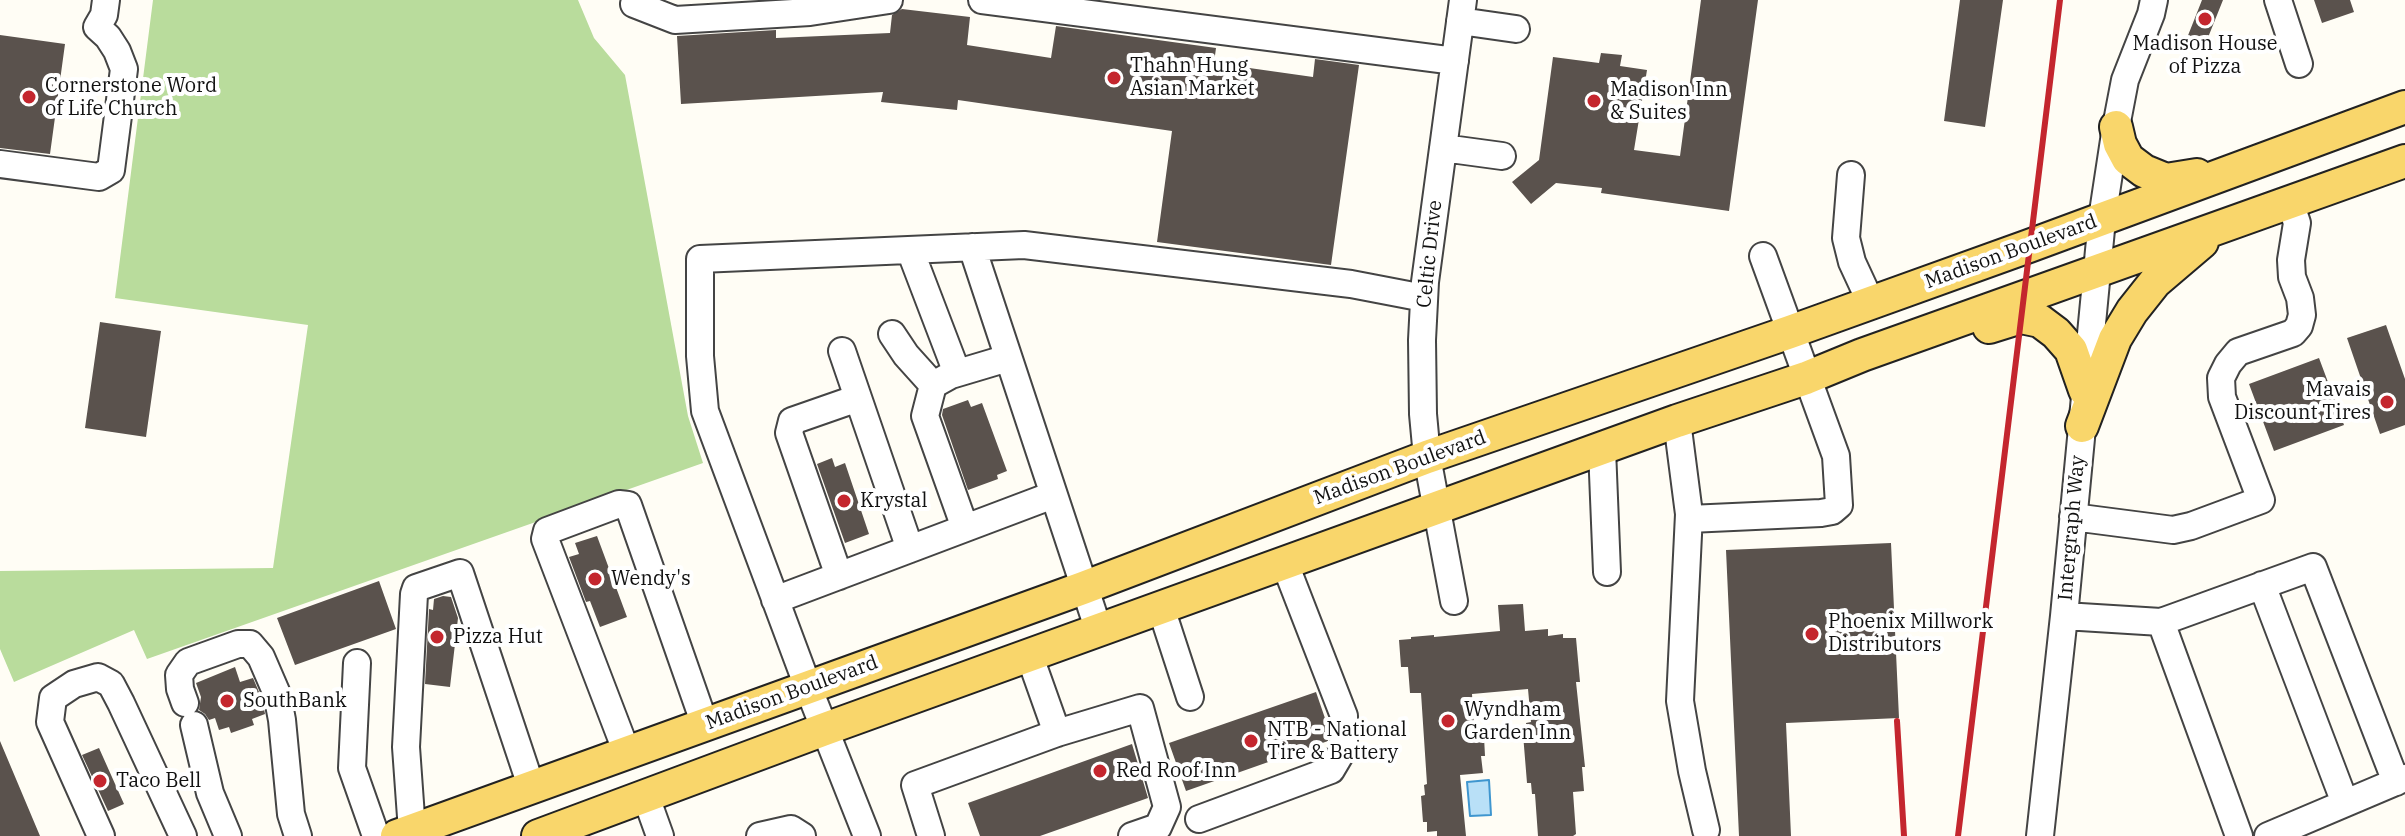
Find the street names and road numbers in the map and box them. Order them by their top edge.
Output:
street label: Celtic Drive [1412,199,1448,309]
street label: Madison Boulevard [1922,210,2100,294]
street label: Madison Boulevard [1311,426,1489,510]
street label: Intergraph Way [2054,454,2090,602]
street label: Madison Boulevard [703,651,881,735]

